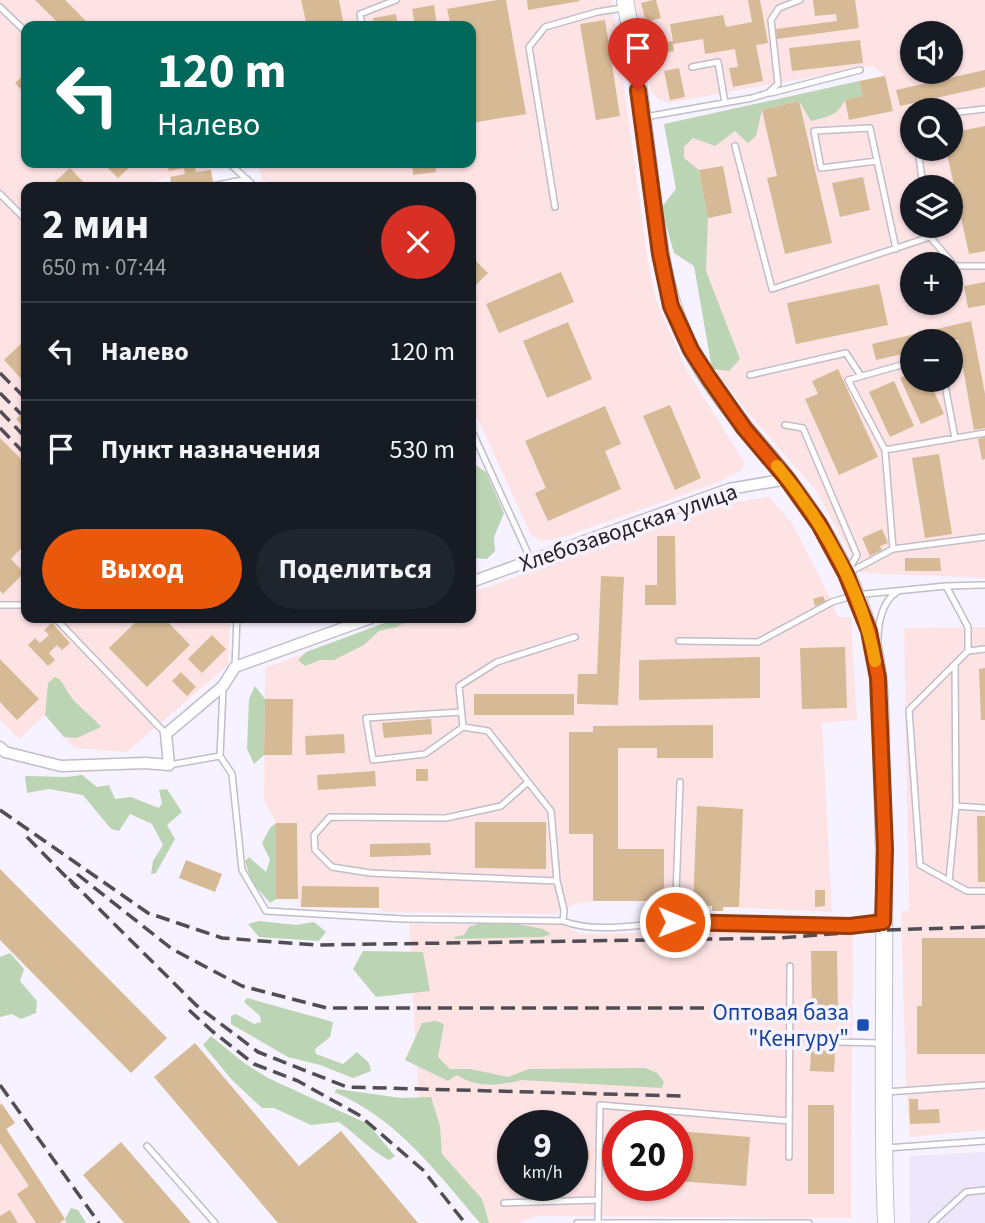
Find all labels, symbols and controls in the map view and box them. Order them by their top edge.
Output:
pin [608,18,668,90]
map controls [900,21,963,392]
button: sound [900,21,963,84]
icon: arrive [619,29,657,67]
text: 120 m [157,37,286,107]
icon: left [42,49,133,140]
button: search [900,98,963,161]
text: Налево [157,102,260,148]
button: layers [900,175,963,238]
text: 2 мин [42,195,149,255]
button: close [381,205,455,279]
text: 650 m · 07:44 [42,251,166,284]
button: + [900,252,963,315]
button: − [900,329,963,392]
icon: left [42,332,80,370]
text: Налево [101,333,189,370]
text: 120 m [389,333,455,370]
icon: arrive [42,430,80,468]
text: Пункт назначения [101,431,321,468]
text: 530 m [389,431,455,468]
street label: Хлебозаводская улица [515,475,742,580]
button: Выход [42,529,242,609]
button: Поделиться [256,529,455,609]
position arrow [638,885,712,959]
place label: Оптовая база "Кенгуру" [713,996,849,1055]
marker: Оптовая база "Кенгуру" [855,1017,871,1033]
speed limit sign: 20 [602,1110,693,1201]
text: 9 [533,1121,552,1171]
text: km/h [523,1160,562,1185]

